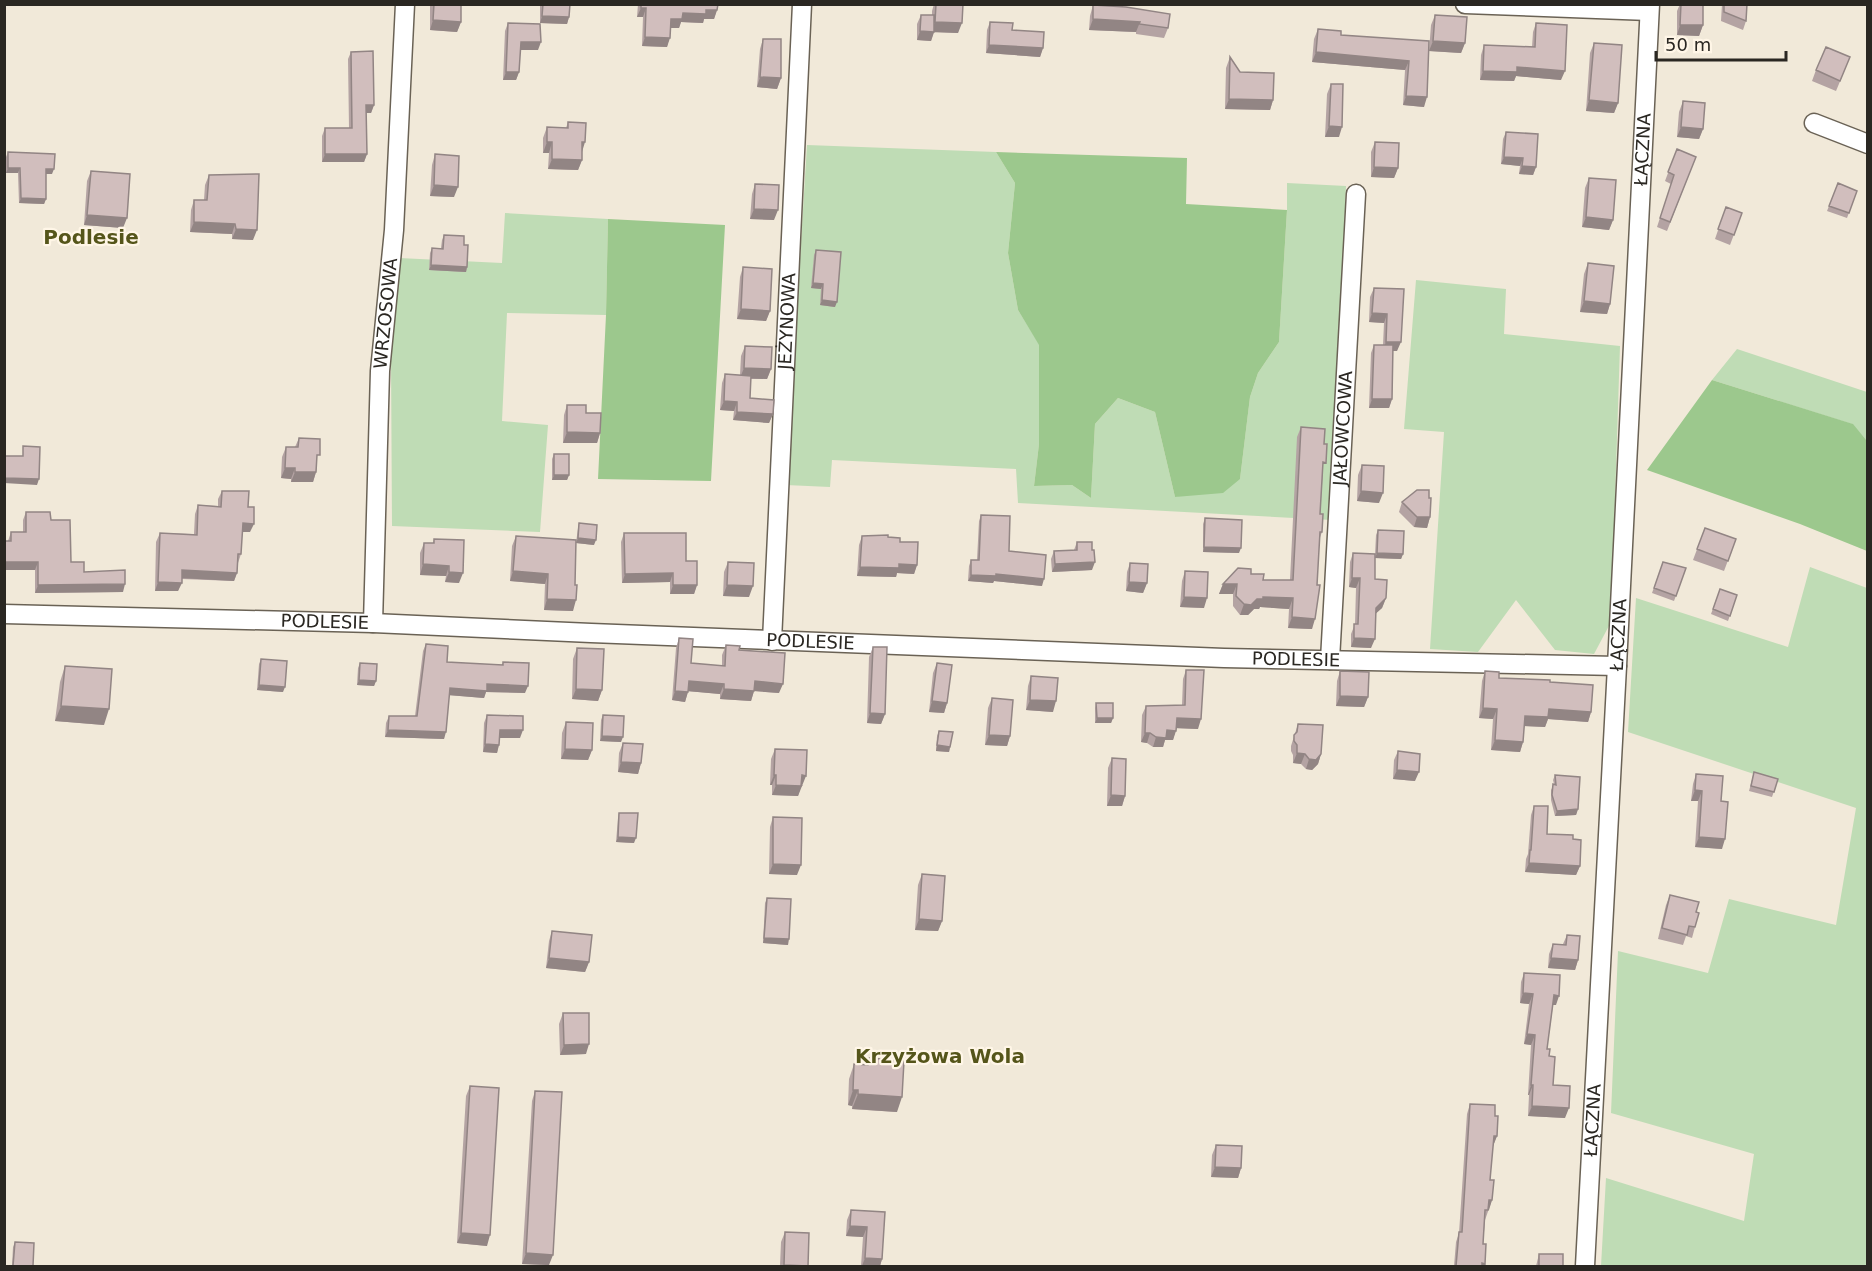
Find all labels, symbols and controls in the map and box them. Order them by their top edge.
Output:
scale bar [1656,24,1786,62]
text: 50 m [1665,34,1711,55]
street label: ŁĄCZNA [1630,112,1655,187]
district label: Podlesie [43,225,139,249]
street label: WRZOSOWA [369,256,401,370]
street label: JEŻYNOWA [774,272,799,371]
street label: JAŁOWCOWA [1329,369,1356,487]
street label: ŁĄCZNA [1606,597,1630,673]
street label: PODLESIE [280,610,369,633]
street label: PODLESIE [766,629,855,653]
street label: PODLESIE [1252,648,1341,670]
district label: Krzyżowa Wola [855,1044,1025,1068]
street label: ŁĄCZNA [1580,1083,1605,1158]

